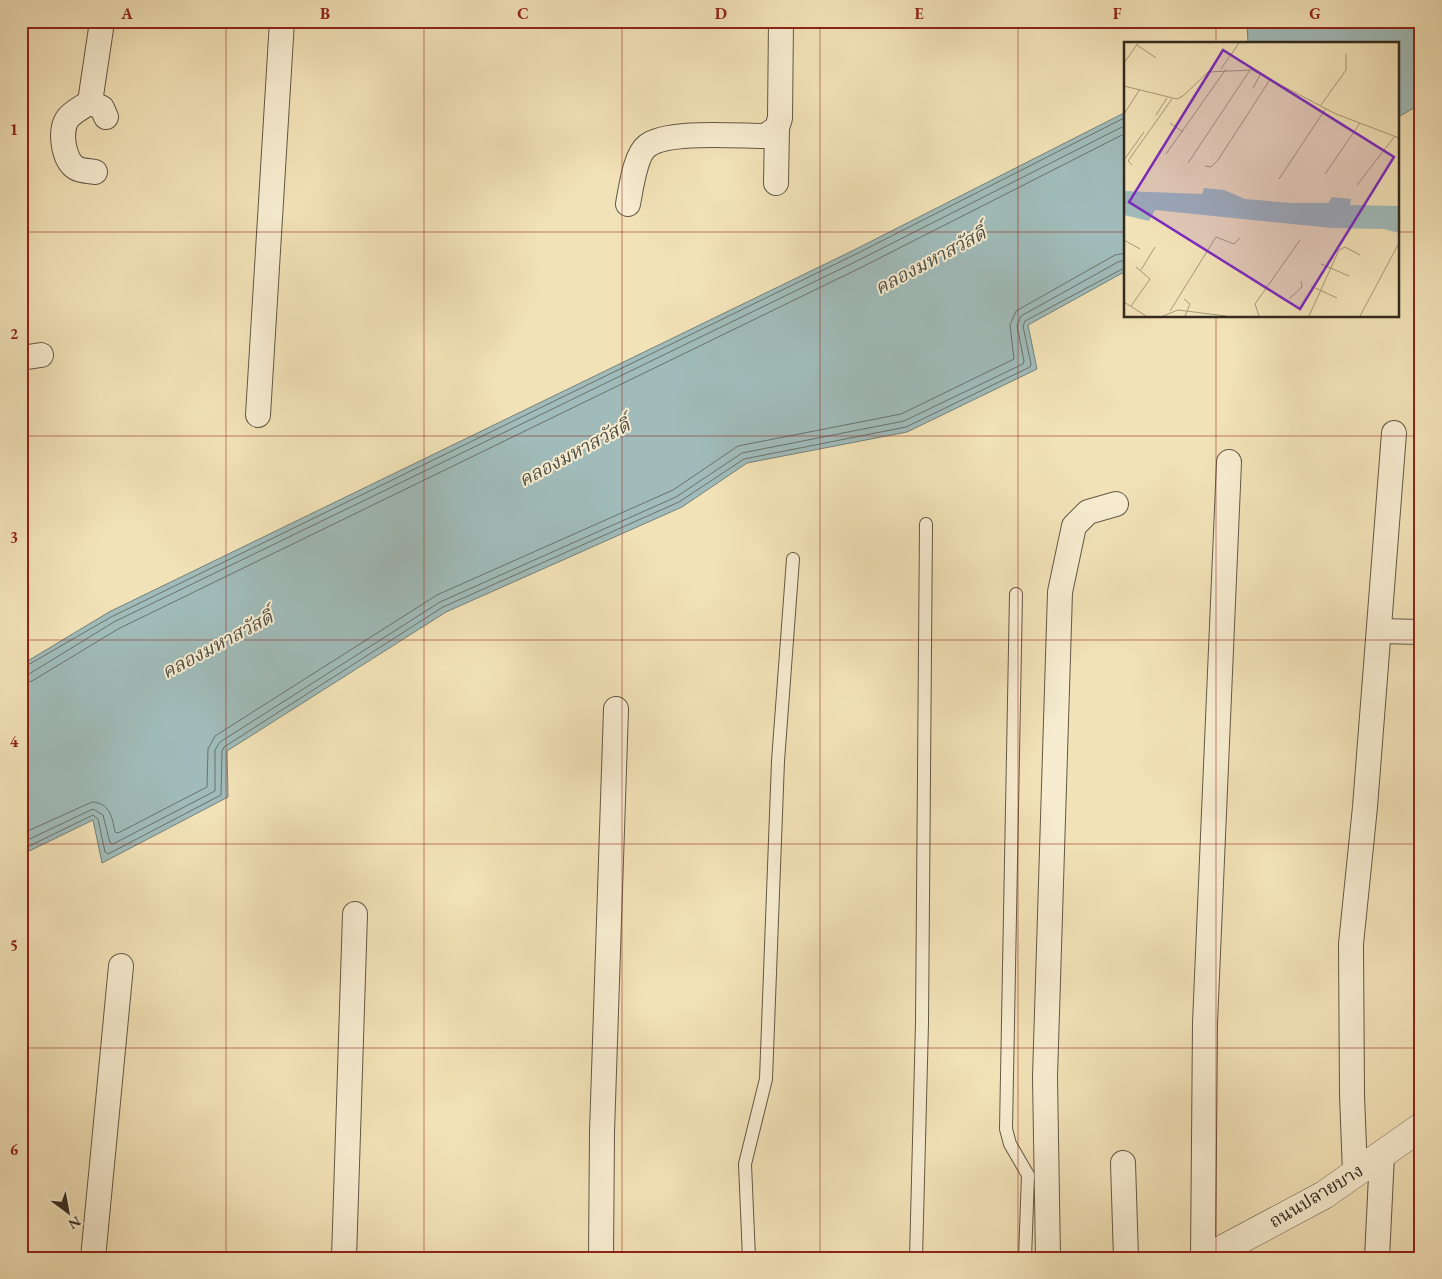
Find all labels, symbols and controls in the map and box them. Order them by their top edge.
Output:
text: A [120,3,133,24]
text: B [320,3,330,24]
text: C [517,3,529,24]
text: D [715,3,727,24]
text: E [914,3,924,24]
text: F [1113,3,1122,24]
text: G [1309,3,1321,24]
inset map [1124,42,1400,318]
text: 1 [10,119,18,140]
water label: คลองมหาสวัสดิ์ [869,216,996,300]
text: 2 [10,323,19,344]
water label: คลองมหาสวัสดิ์ [513,408,640,492]
text: 3 [10,527,18,548]
water label: คลองมหาสวัสดิ์ [156,600,283,684]
text: 4 [10,731,19,752]
text: 5 [10,935,18,956]
text: 6 [10,1139,19,1160]
street label: ถนนปลายบาง [1265,1158,1367,1233]
north arrow [42,1186,92,1236]
text: N [65,1212,84,1234]

